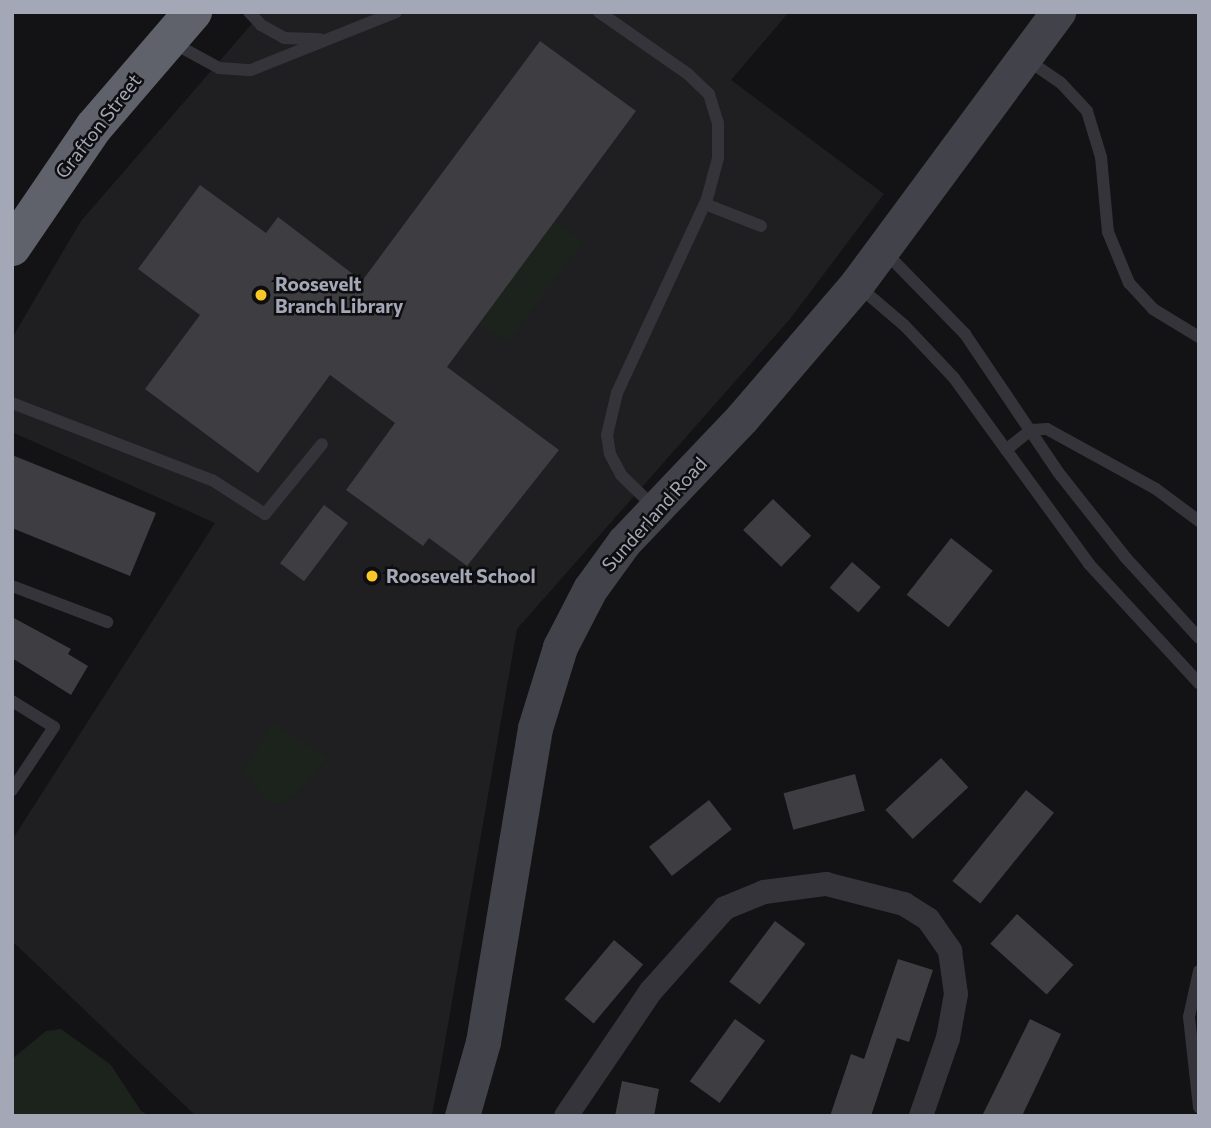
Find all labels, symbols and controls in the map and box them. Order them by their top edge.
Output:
street label: Grafton Street [50,69,146,183]
place label: Roosevelt Branch Library [275,273,404,317]
marker: Roosevelt Branch Library [253,287,269,303]
street label: Sunderland Road [597,452,711,576]
place label: Roosevelt School [386,565,536,587]
marker: Roosevelt School [364,568,380,584]

